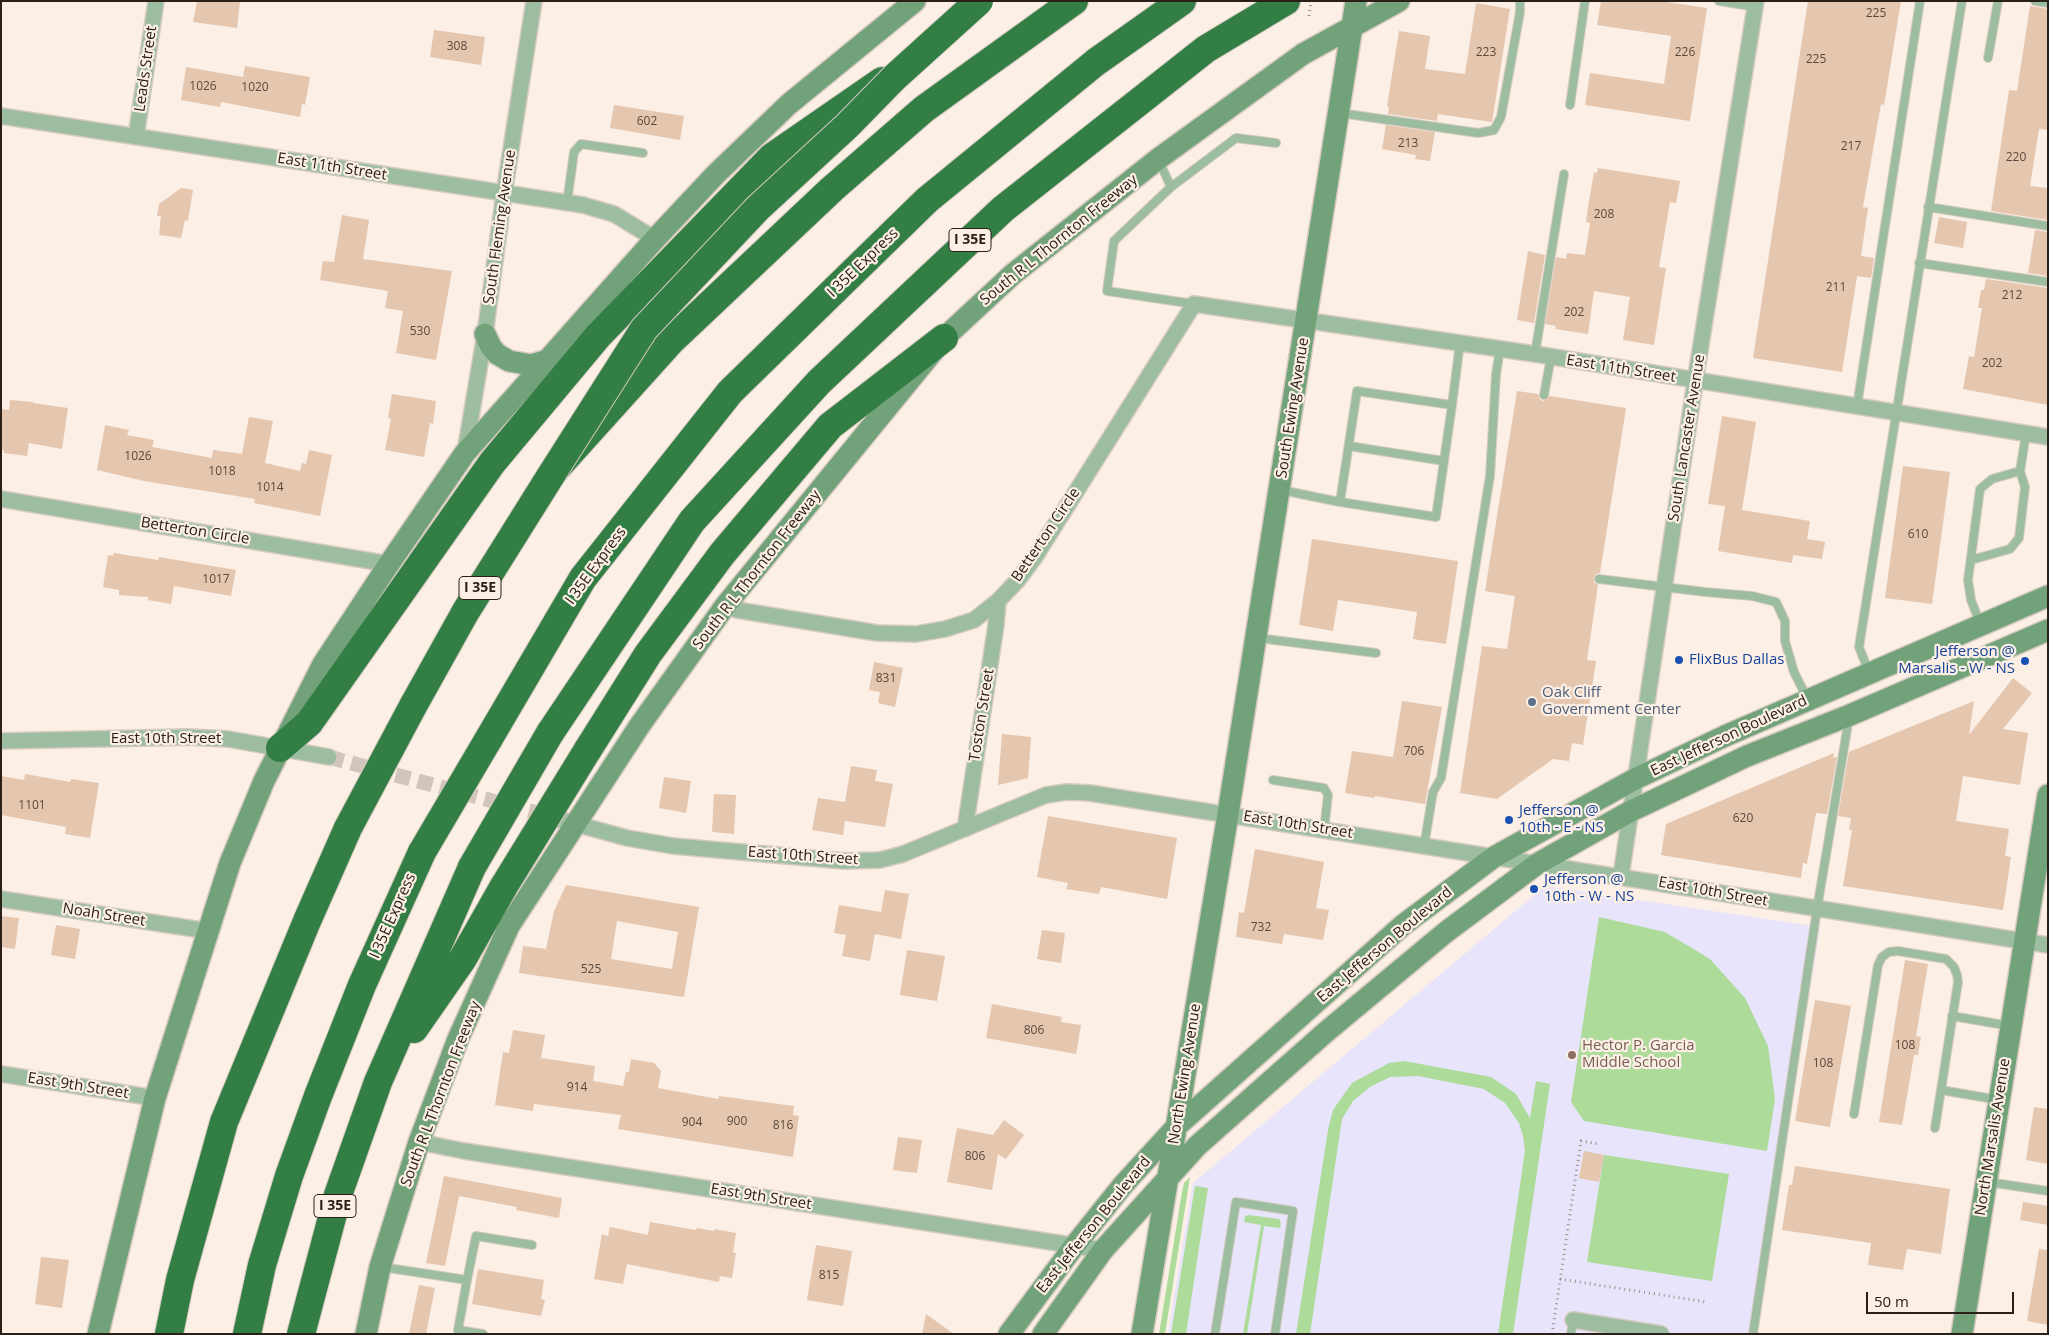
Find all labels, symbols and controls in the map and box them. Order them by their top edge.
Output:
house number: 225 [1866,7,1886,21]
street label: Leads Street [131,25,161,113]
house number: 308 [447,40,467,54]
house number: 223 [1476,46,1496,60]
house number: 226 [1675,46,1695,60]
house number: 225 [1806,53,1826,67]
house number: 1026 [189,80,217,94]
house number: 1020 [241,81,269,95]
house number: 602 [637,115,657,129]
house number: 213 [1398,137,1418,151]
house number: 217 [1841,140,1861,154]
street label: East 11th Street [276,149,388,185]
street label: South Fleming Avenue [480,149,520,305]
house number: 220 [2006,151,2026,165]
street label: South R L Thornton Freeway [977,171,1141,309]
house number: 208 [1594,208,1614,222]
street label: I 35E Express [824,225,902,301]
road number: I 35E [949,228,991,252]
house number: 211 [1826,281,1846,295]
house number: 212 [2002,289,2022,303]
house number: 202 [1564,306,1584,320]
house number: 530 [410,325,430,339]
street label: South Ewing Avenue [1273,336,1313,480]
street label: East 11th Street [1565,351,1677,387]
street label: South Lancaster Avenue [1665,353,1709,523]
house number: 202 [1982,357,2002,371]
house number: 1026 [124,450,152,464]
house number: 1018 [208,465,236,479]
house number: 1014 [256,481,284,495]
street label: Betterton Circle [1008,485,1084,585]
street label: South R L Thornton Freeway [689,487,825,653]
street label: Betterton Circle [139,514,251,548]
street label: I 35E Express [562,524,630,608]
house number: 610 [1908,528,1928,542]
house number: 1017 [202,573,230,587]
road number: I 35E [459,576,501,600]
place label: Jefferson @ Marsalis - W - NS [1898,643,2015,678]
place label: FlixBus Dallas [1689,651,1784,669]
marker: FlixBus Dallas [1673,654,1685,666]
marker: Jefferson @ Marsalis - W - NS [2019,655,2031,667]
street label: Toston Street [966,667,998,763]
house number: 831 [876,672,896,686]
place label: Oak Cliff Government Center [1542,684,1681,719]
street label: East Jefferson Boulevard [1648,692,1810,780]
marker: Oak Cliff Government Center [1526,696,1538,708]
street label: East 10th Street [111,730,221,748]
house number: 706 [1404,745,1424,759]
house number: 1101 [18,799,46,813]
place label: Jefferson @ 10th - E - NS [1519,802,1604,837]
street label: East 10th Street [1242,807,1354,843]
house number: 620 [1733,812,1753,826]
marker: Jefferson @ 10th - E - NS [1503,814,1515,826]
street label: East 10th Street [747,843,859,869]
street label: I 35E Express [366,870,420,962]
place label: Jefferson @ 10th - W - NS [1544,871,1634,906]
street label: East 10th Street [1657,874,1769,910]
street label: East Jefferson Boulevard [1314,883,1456,1007]
marker: Jefferson @ 10th - W - NS [1528,883,1540,895]
street label: Noah Street [61,900,147,930]
house number: 732 [1251,921,1271,935]
house number: 525 [581,963,601,977]
street label: South R L Thornton Freeway [397,999,485,1189]
street label: North Ewing Avenue [1165,1002,1205,1146]
house number: 806 [1024,1024,1044,1038]
place label: Hector P. Garcia Middle School [1582,1037,1695,1072]
house number: 108 [1895,1039,1915,1053]
marker: Hector P. Garcia Middle School [1566,1049,1578,1061]
house number: 108 [1813,1057,1833,1071]
street label: North Marsalis Avenue [1972,1057,2014,1217]
street label: East 9th Street [26,1069,130,1103]
house number: 914 [567,1081,587,1095]
house number: 900 [727,1115,747,1129]
house number: 904 [682,1116,702,1130]
house number: 816 [773,1119,793,1133]
house number: 806 [965,1150,985,1164]
street label: East Jefferson Boulevard [1033,1153,1155,1297]
street label: East 9th Street [709,1180,813,1214]
road number: I 35E [314,1194,356,1218]
house number: 815 [819,1269,839,1283]
scale bar [1869,1282,2016,1314]
text: 50 m [1874,1291,1909,1311]

